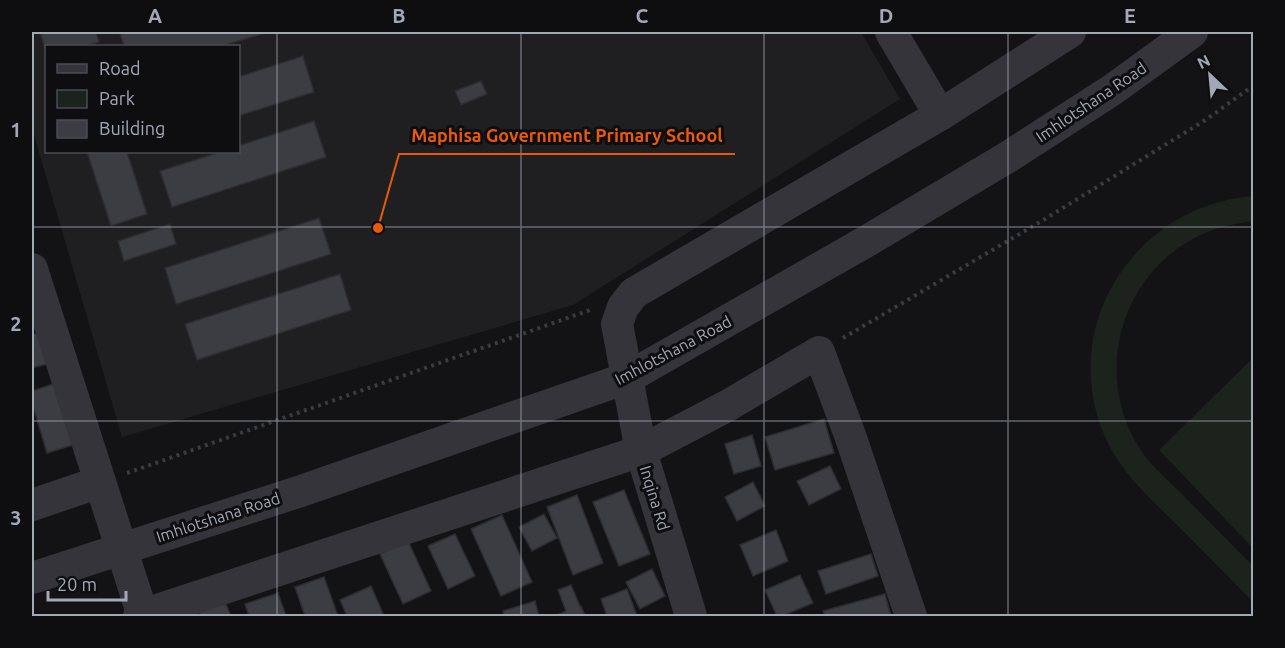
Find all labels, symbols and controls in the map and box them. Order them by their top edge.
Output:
text: A [148,4,162,27]
text: B [392,4,406,27]
text: C [636,4,649,27]
text: D [879,4,893,27]
text: E [1124,4,1136,27]
legend [45,45,240,153]
north arrow [1180,45,1240,105]
text: N [1194,51,1213,72]
text: Road [99,58,141,78]
street label: Imhlotshana Road [1032,58,1150,146]
text: Park [99,88,135,108]
text: 1 [10,118,22,141]
text: Building [99,118,165,138]
callout: Maphisa Government Primary School [399,118,735,154]
text: Maphisa Government Primary School [411,125,723,145]
text: 2 [10,312,22,335]
street label: Imhlotshana Road [612,312,734,388]
street label: Inqina Rd [637,463,673,533]
street label: Imhlotshana Road [154,488,282,546]
text: 3 [10,506,22,529]
scale bar [48,564,126,602]
text: 20 m [57,574,97,594]

